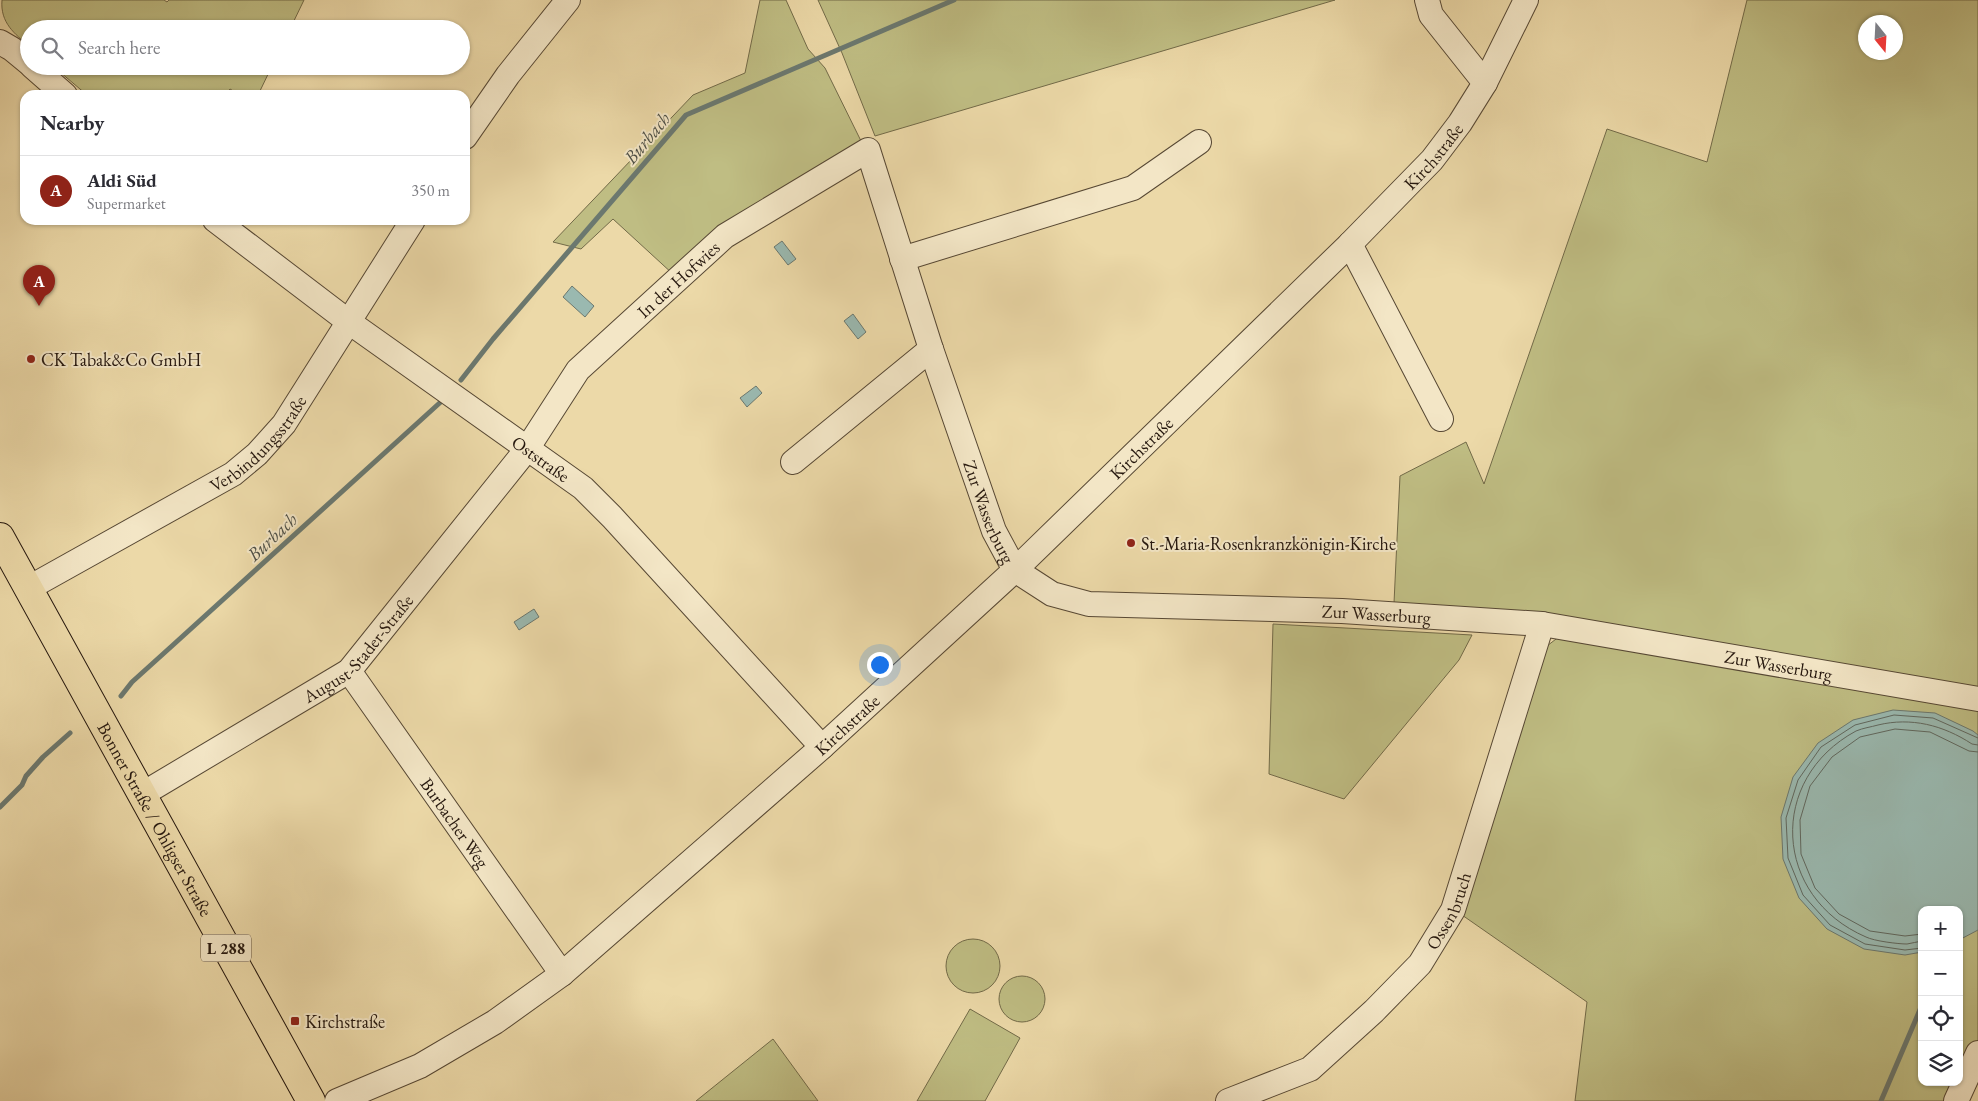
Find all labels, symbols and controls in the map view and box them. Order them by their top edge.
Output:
north arrow [1858,15,1903,60]
search box [20,20,470,75]
icon: search [38,34,66,62]
text: Search here [78,35,160,60]
water label: Burbach [617,107,676,170]
text: Nearby [40,109,104,136]
street label: Kirchstraße [1398,118,1468,194]
text: Aldi Süd [87,168,157,193]
text: A [50,180,62,201]
text: 350 m [411,180,450,201]
text: Supermarket [87,193,166,214]
street label: In der Hofwies [632,235,724,322]
pin: A [23,265,55,306]
place label: CK Tabak&Co GmbH [41,348,201,371]
marker: CK Tabak&Co GmbH [25,353,37,365]
street label: Verbindungsstraße [205,391,311,496]
street label: Kirchstraße [1104,411,1178,484]
street label: Oststraße [508,430,575,487]
street label: Zur Wasserburg [959,457,1021,567]
water label: Burbach [241,507,303,567]
place label: St.-Maria-Rosenkranzkönigin-Kirche [1141,532,1396,555]
marker: St.-Maria-Rosenkranzkönigin-Kirche [1125,537,1137,549]
street label: August-Stader-Straße [298,589,418,708]
street label: Zur Wasserburg [1321,599,1432,628]
street label: Zur Wasserburg [1723,644,1834,685]
your location [867,652,893,678]
street label: Kirchstraße [809,689,884,760]
street label: Bonner Straße / Ohligser Straße [93,718,218,920]
street label: Burbacher Weg [416,773,495,872]
street label: Ossenbruch [1420,869,1476,954]
map controls [1918,906,1963,1086]
button: + [1918,906,1963,951]
road number: L 288 [201,934,251,961]
button: − [1918,951,1963,996]
button: locate [1918,996,1963,1041]
place label: Kirchstraße [305,1010,385,1033]
marker: Kirchstraße [289,1015,301,1027]
button: layers [1918,1041,1963,1086]

